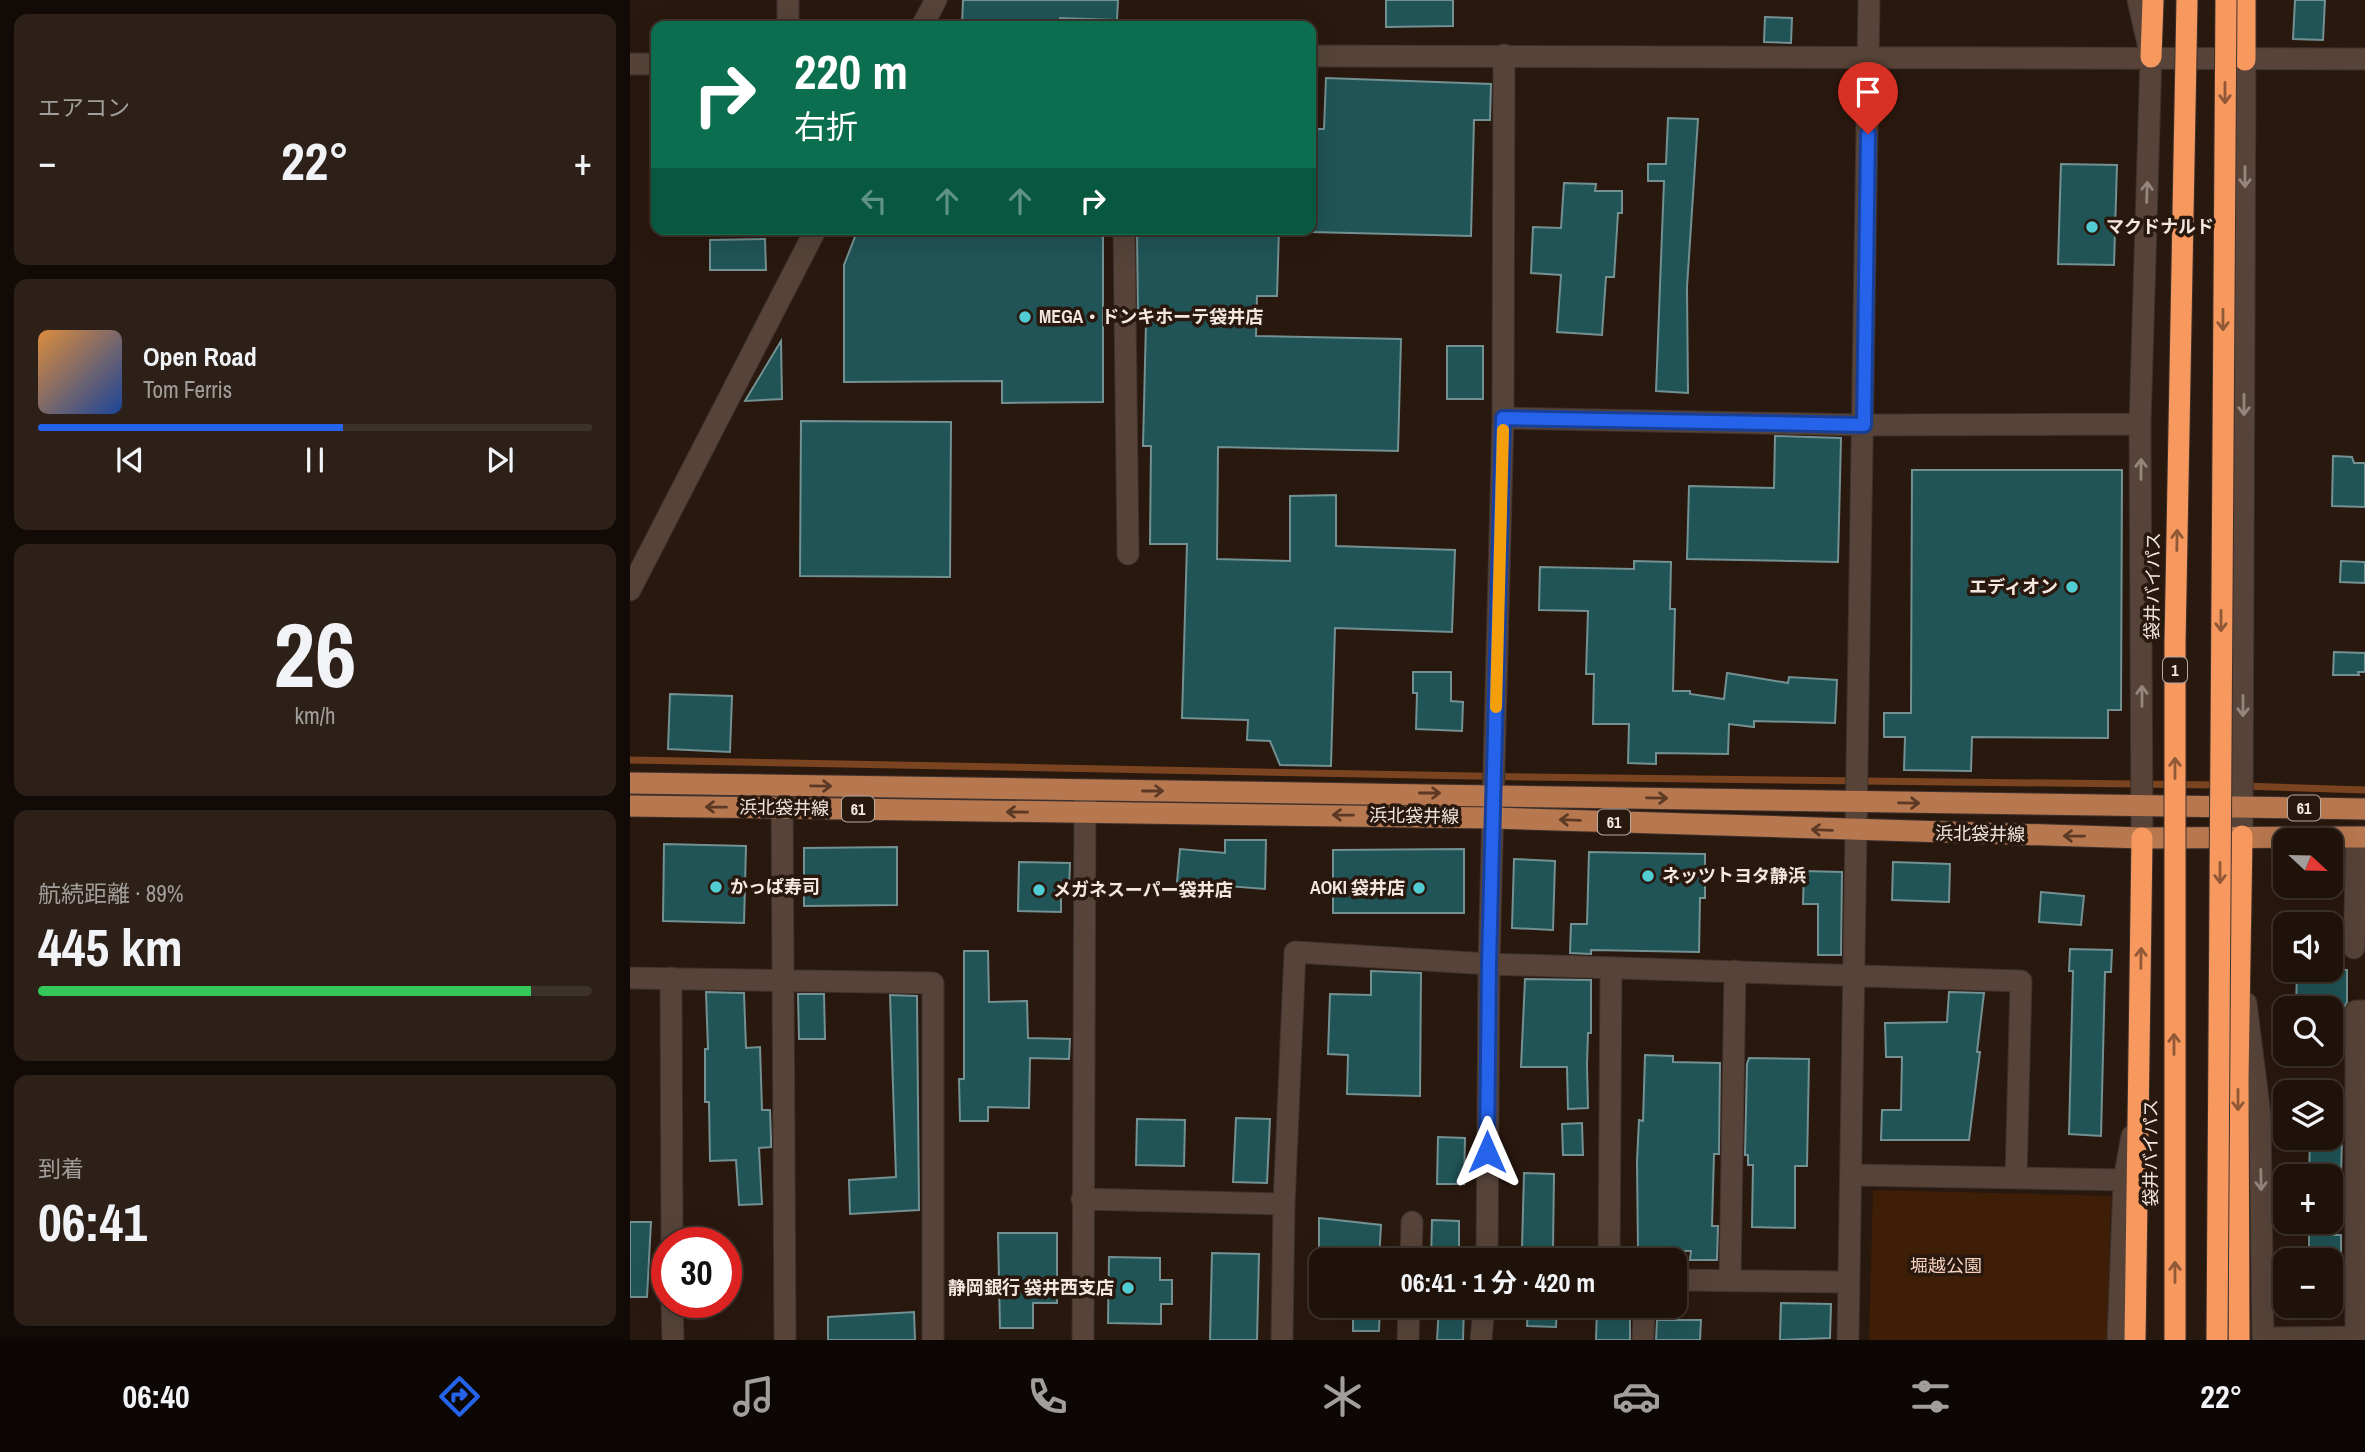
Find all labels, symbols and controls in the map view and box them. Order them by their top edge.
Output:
text: 220 m [794,38,908,104]
icon: right [679,49,770,140]
pin [1838,62,1898,134]
icon: arrive [1849,73,1887,111]
one-way arrow [2218,81,2232,104]
text: エアコン [38,92,130,123]
text: 右折 [794,105,858,148]
text: 22° [281,126,349,196]
text: − [38,136,56,187]
text: + [574,136,592,187]
one-way arrow [2238,165,2252,188]
one-way arrow [2141,181,2154,204]
icon: left [855,182,893,220]
icon: ahead [928,182,966,220]
icon: ahead [1001,182,1039,220]
icon: right [1074,182,1112,220]
place label: マクドナルド [2106,214,2214,239]
marker: マクドナルド [2084,219,2100,235]
place label: MEGA・ドンキホーテ袋井店 [1039,304,1263,329]
one-way arrow [2217,308,2230,331]
marker: MEGA・ドンキホーテ袋井店 [1017,309,1033,325]
text: Open Road [143,339,257,374]
text: Tom Ferris [143,374,232,405]
one-way arrow [2237,393,2251,416]
icon: previous [111,441,149,479]
icon: pause [296,441,334,479]
icon: next [481,441,519,479]
one-way arrow [2134,458,2148,481]
one-way arrow [2170,529,2184,552]
street label: 袋井バイパス [2139,532,2166,640]
place label: エディオン [1969,574,2058,599]
marker: エディオン [2064,579,2080,595]
text: 26 [274,593,357,715]
one-way arrow [2214,609,2228,632]
road number: 1 [2163,657,2187,682]
one-way arrow [2135,685,2148,708]
one-way arrow [2236,694,2250,717]
text: km/h [295,700,335,731]
one-way arrow [2168,757,2182,780]
one-way arrow [809,779,832,792]
one-way arrow [1141,784,1164,798]
one-way arrow [1418,787,1441,800]
one-way arrow [1645,791,1668,804]
street label: 浜北袋井線 [739,794,829,821]
road number: 61 [842,796,874,822]
one-way arrow [1897,796,1920,810]
road number: 61 [2288,796,2320,820]
one-way arrow [705,800,728,814]
street label: 浜北袋井線 [1369,802,1459,829]
one-way arrow [1006,805,1029,818]
one-way arrow [1332,808,1355,822]
road number: 61 [1598,810,1630,834]
one-way arrow [1559,814,1582,827]
street label: 浜北袋井線 [1935,820,2025,847]
one-way arrow [1811,824,1834,837]
north arrow [2273,828,2343,898]
map controls [2273,828,2343,1318]
one-way arrow [2063,830,2086,843]
one-way arrow [2213,861,2227,884]
place label: ネッツトヨタ静浜 [1662,863,1806,888]
marker: ネッツトヨタ静浜 [1640,868,1656,884]
place label: かっぱ寿司 [730,874,820,899]
place label: AOKI 袋井店 [1310,875,1405,900]
place label: メガネスーパー袋井店 [1053,877,1233,902]
text: 航続距離 · 89% [38,878,183,909]
marker: かっぱ寿司 [708,879,724,895]
marker: AOKI 袋井店 [1411,880,1427,896]
marker: メガネスーパー袋井店 [1031,882,1047,898]
text: 445 km [38,912,183,982]
button: sound [2273,912,2343,982]
one-way arrow [2134,947,2147,970]
button: search [2273,996,2343,1066]
one-way arrow [2167,1033,2181,1056]
button: layers [2273,1080,2343,1150]
one-way arrow [2231,1088,2245,1111]
street label: 袋井バイパス [2138,1099,2163,1207]
position arrow [1450,1115,1524,1189]
text: 到着 [38,1153,84,1184]
button: + [2273,1164,2343,1234]
one-way arrow [2254,1168,2268,1191]
text: 06:41 [38,1187,147,1257]
speed limit sign: 30 [651,1227,742,1318]
button: − [2273,1248,2343,1318]
park label: 堀越公園 [1910,1253,1982,1278]
one-way arrow [2168,1261,2181,1284]
text: 06:41 · 1 分 · 420 m [1401,1265,1595,1300]
place label: 静岡銀行 袋井西支店 [948,1275,1114,1300]
marker: 静岡銀行 袋井西支店 [1120,1280,1136,1296]
icon: directions [435,1372,484,1421]
icon: music [729,1372,778,1421]
icon: phone [1023,1372,1072,1421]
icon: climate [1318,1372,1367,1421]
icon: car [1612,1372,1661,1421]
icon: filters [1906,1372,1955,1421]
text: 06:40 [123,1375,190,1418]
text: 22° [2200,1375,2242,1418]

